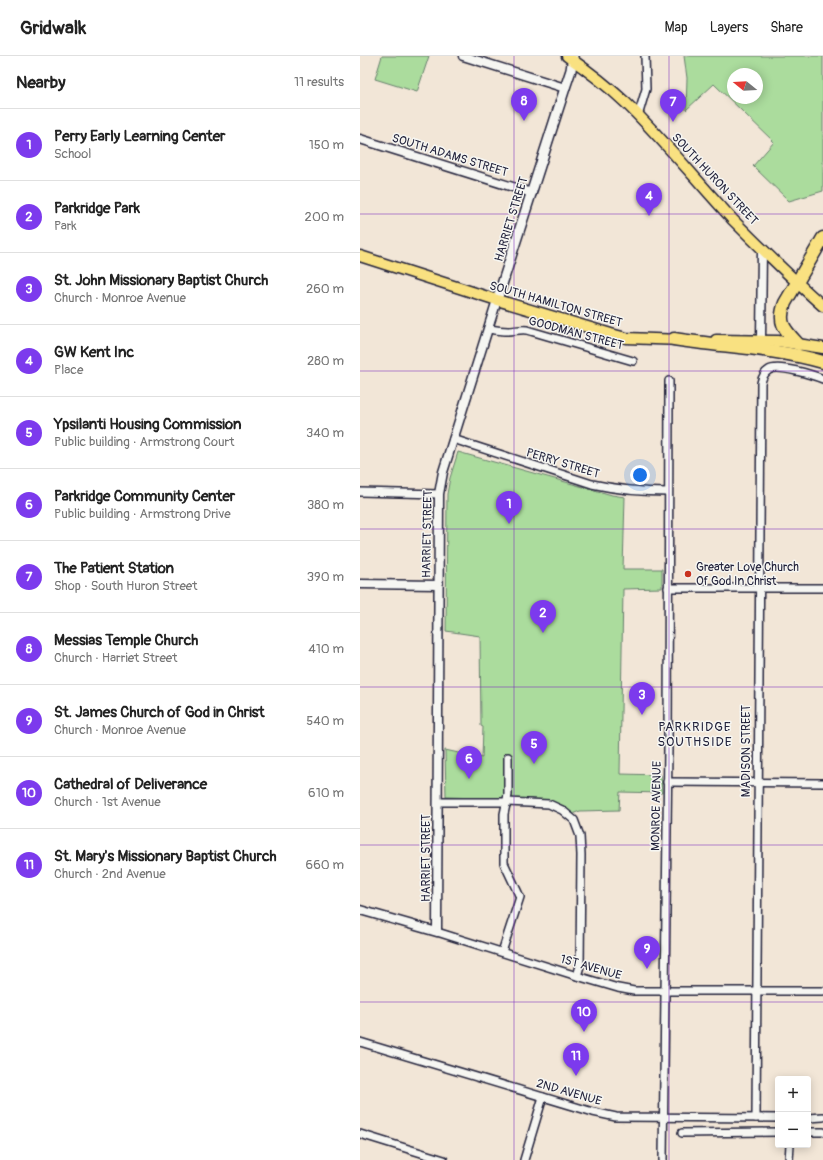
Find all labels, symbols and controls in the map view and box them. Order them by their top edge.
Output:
text: Gridwalk [20,16,86,40]
text: Map [665,19,688,36]
text: Layers [710,19,748,36]
text: Share [770,19,803,36]
north arrow [727,68,763,104]
text: Nearby [16,72,65,93]
text: 11 results [294,74,344,90]
pin: 8 [511,88,537,121]
pin: 7 [660,89,686,122]
text: Perry Early Learning Center [54,127,225,146]
street label: SOUTH HURON STREET [668,130,761,229]
street label: SOUTH ADAMS STREET [390,131,510,180]
text: 1 [26,137,32,153]
text: 150 m [309,137,344,153]
text: School [54,146,91,162]
street label: HARRIET STREET [491,175,532,263]
pin: 4 [636,183,662,216]
text: Parkridge Park [54,199,140,218]
text: 2 [25,209,33,225]
text: 200 m [305,209,344,225]
text: Park [54,218,77,234]
text: St. John Missionary Baptist Church [54,271,268,290]
street label: SOUTH HAMILTON STREET [488,278,624,331]
text: 3 [25,281,33,297]
text: 260 m [306,281,344,297]
text: Church · Monroe Avenue [54,290,186,306]
street label: GOODMAN STREET [527,314,625,353]
text: GW Kent Inc [54,343,134,362]
text: 4 [25,353,33,369]
text: 280 m [307,353,344,369]
text: Place [54,362,83,378]
text: Ypsilanti Housing Commission [54,415,241,434]
text: 5 [25,425,33,441]
text: 340 m [306,425,344,441]
text: Public building · Armstrong Court [54,434,234,450]
street label: PERRY STREET [524,445,602,482]
your location [630,465,650,485]
text: Parkridge Community Center [54,487,235,506]
street label: HARRIET STREET [419,490,436,578]
pin: 1 [496,491,522,524]
text: 6 [25,497,33,513]
text: 380 m [307,497,344,513]
text: Public building · Armstrong Drive [54,506,231,522]
text: The Patient Station [54,559,174,578]
place label: Greater Love Church Of God In Christ [696,560,799,589]
text: 7 [26,569,32,585]
text: 390 m [307,569,344,585]
marker: Greater Love Church Of God In Christ [683,569,693,579]
text: Shop · South Huron Street [54,578,197,594]
pin: 2 [530,600,556,633]
text: Messias Temple Church [54,631,198,650]
text: 8 [26,641,32,657]
text: 410 m [308,641,344,657]
text: Church · Harriet Street [54,650,177,666]
pin: 3 [629,682,655,715]
text: St. James Church of God in Christ [54,703,265,722]
street label: MADISON STREET [739,704,754,797]
text: 9 [26,713,32,729]
text: 540 m [306,713,344,729]
district label: PARKRIDGE SOUTHSIDE [657,719,733,750]
text: Church · Monroe Avenue [54,722,186,738]
pin: 5 [521,731,547,764]
pin: 6 [456,746,482,779]
street label: MONROE AVENUE [648,761,665,851]
text: Cathedral of Deliverance [54,775,207,794]
text: 10 [22,785,36,801]
text: 610 m [308,785,344,801]
text: Church · 1st Avenue [54,794,161,810]
street label: HARRIET STREET [419,814,434,902]
text: St. Mary's Missionary Baptist Church [54,847,277,866]
text: 11 [24,857,34,873]
text: 660 m [306,857,344,873]
text: Church · 2nd Avenue [54,866,166,882]
pin: 9 [634,936,660,969]
street label: 1ST AVENUE [558,952,623,983]
pin: 10 [571,999,597,1032]
pin: 11 [563,1043,589,1076]
street label: 2ND AVENUE [535,1076,603,1109]
map controls [775,1076,811,1148]
button: + [775,1076,811,1112]
button: − [775,1112,811,1148]

